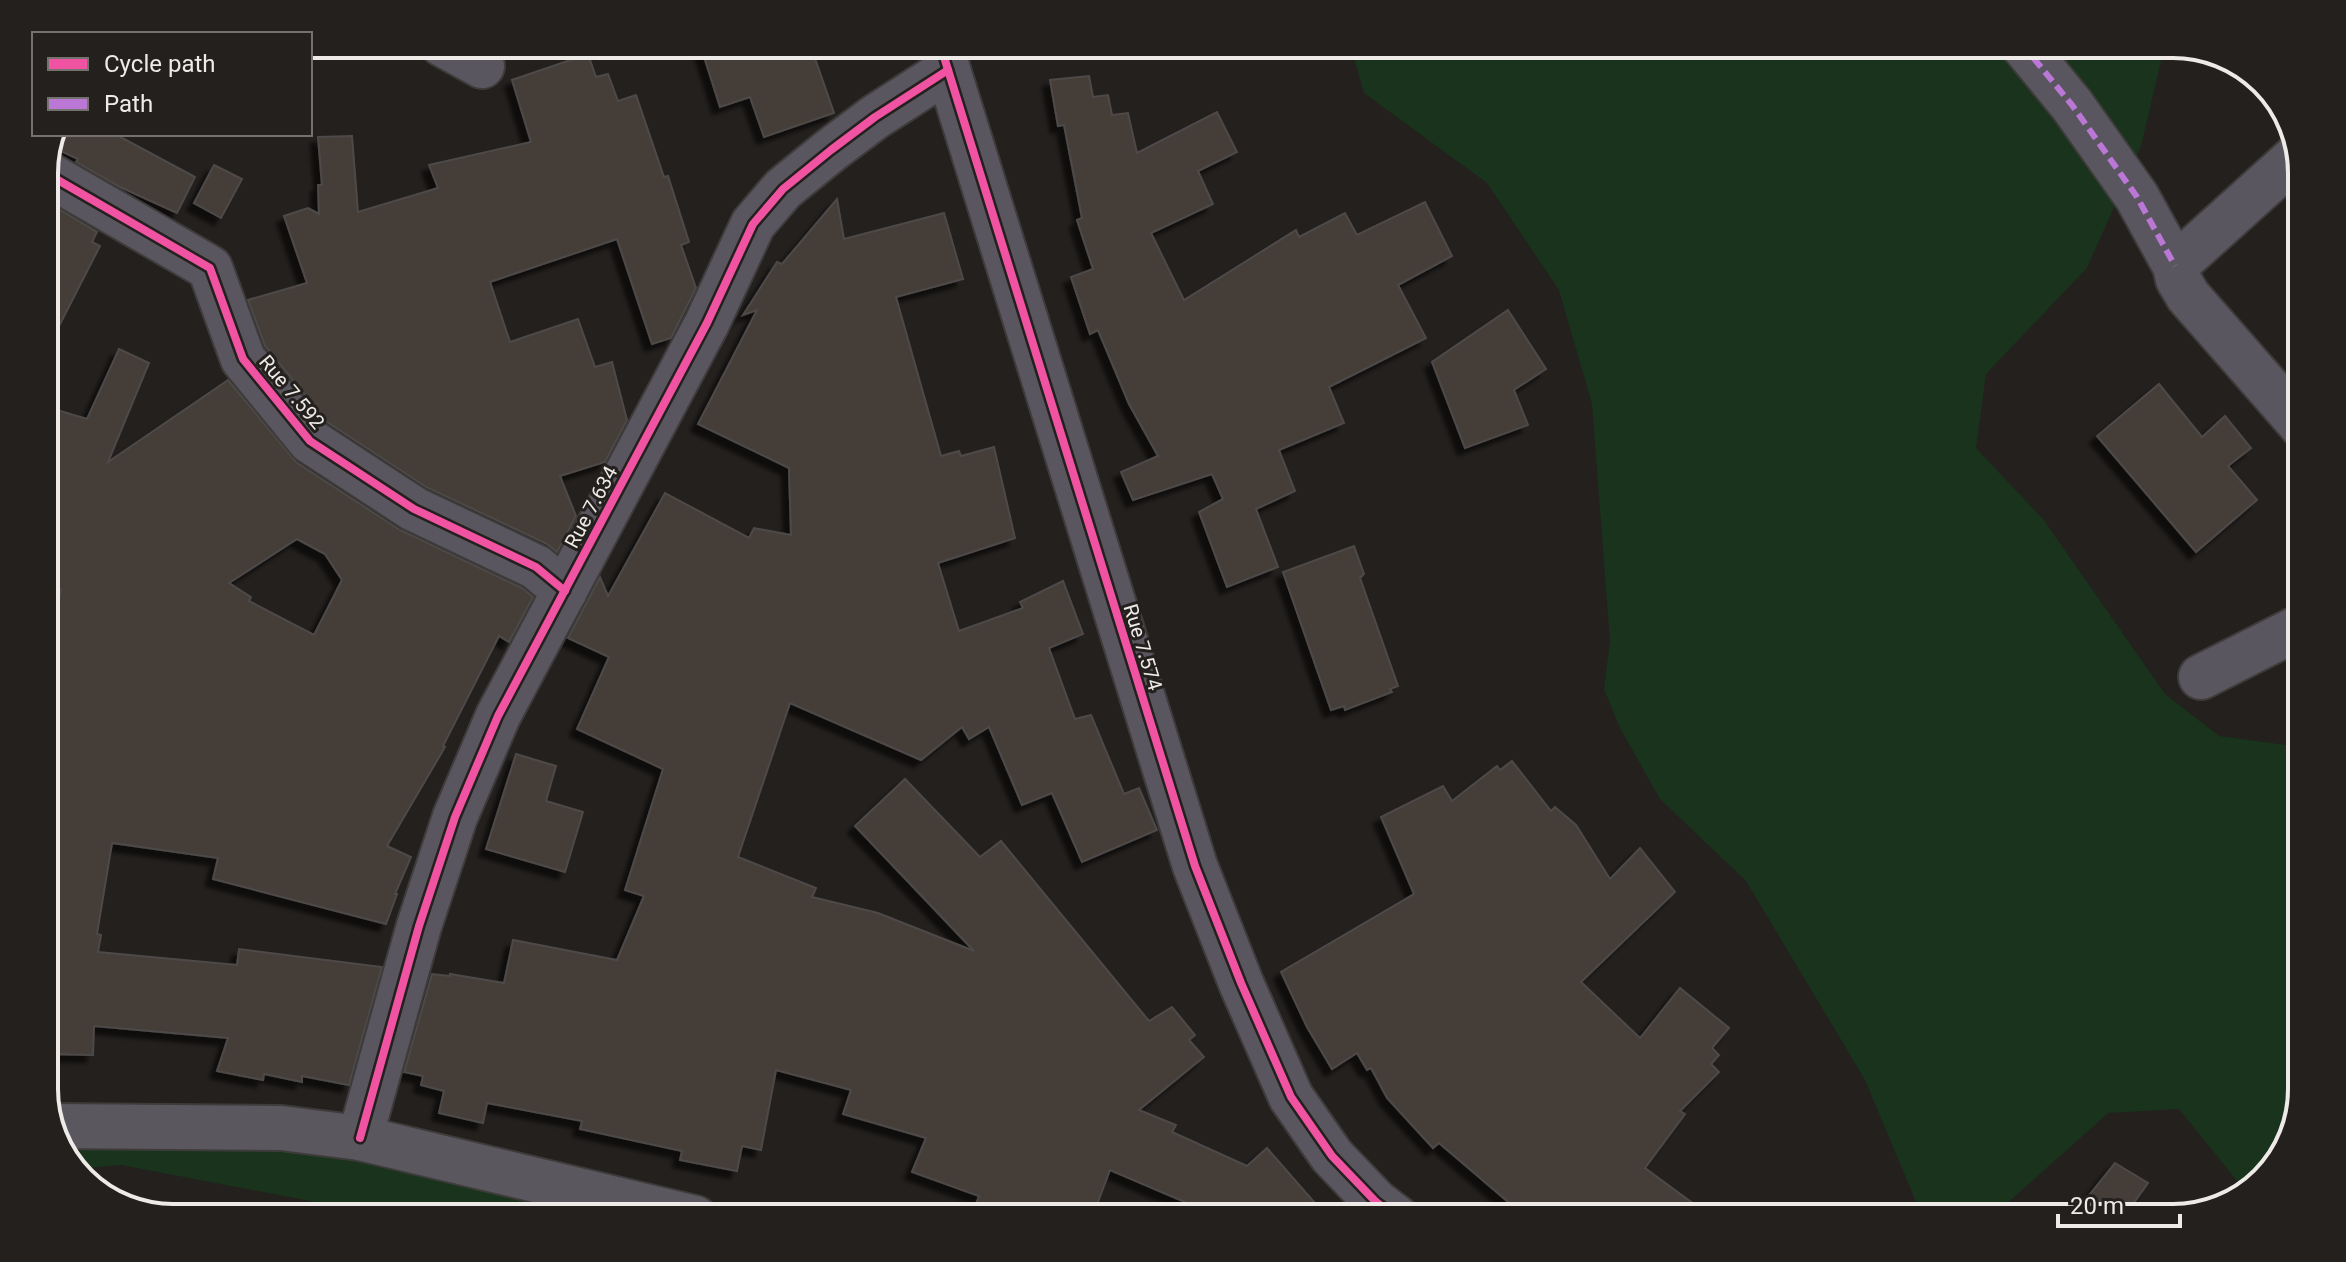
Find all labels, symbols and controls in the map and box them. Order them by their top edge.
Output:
legend [32,32,312,136]
text: Cycle path [104,50,216,78]
text: Path [104,90,153,118]
street label: Rue 7.592 [254,350,330,434]
street label: Rue 7.634 [559,462,623,552]
street label: Rue 7.574 [1118,601,1168,693]
scale bar [2058,1178,2180,1228]
text: 20 m [2070,1192,2124,1220]

